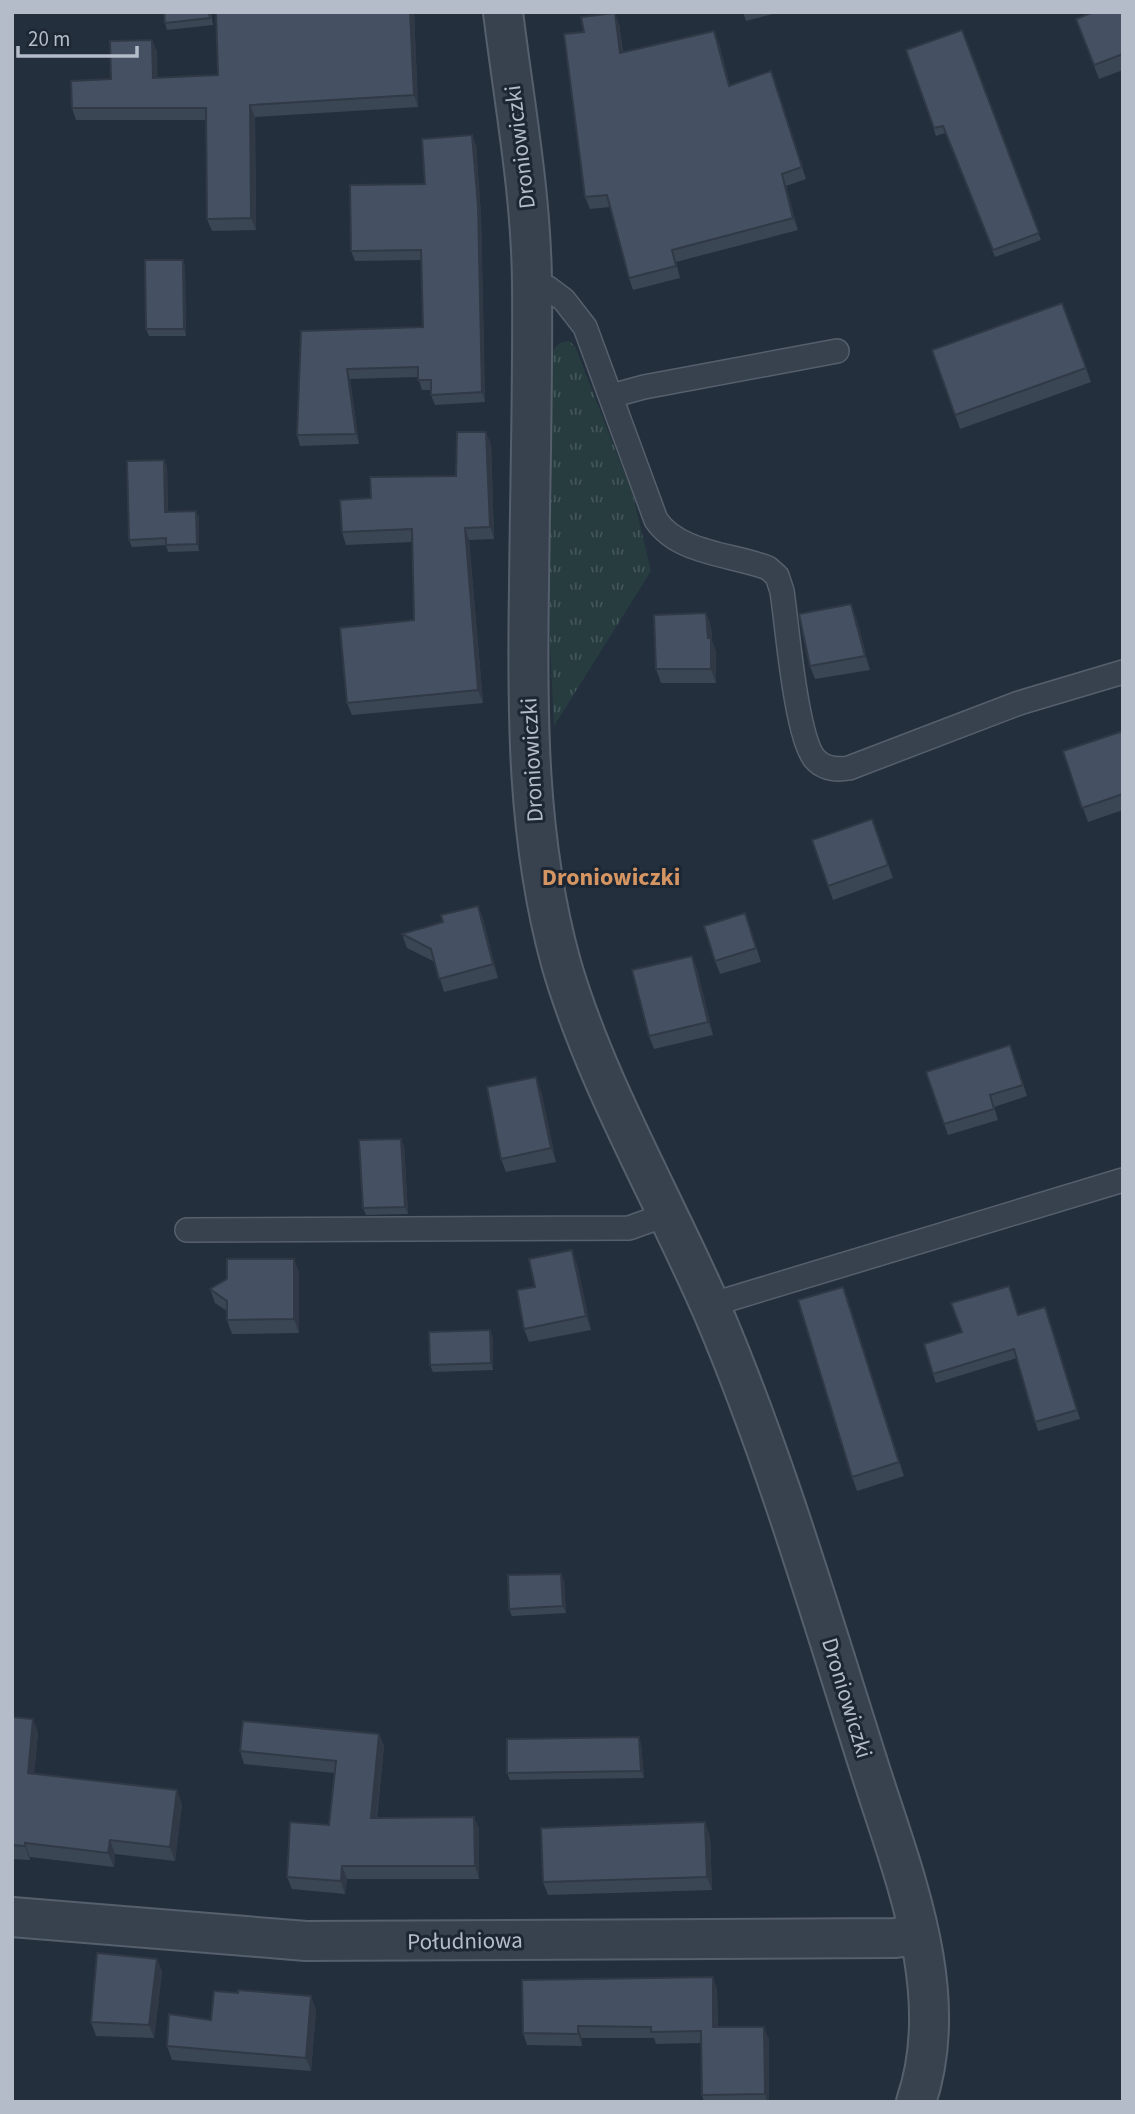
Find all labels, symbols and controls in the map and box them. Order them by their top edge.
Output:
scale bar [18,14,136,58]
text: 20 m [28,24,70,54]
street label: Droniowiczki [496,83,544,211]
street label: Droniowiczki [512,697,552,823]
district label: Droniowiczki [542,860,680,895]
street label: Droniowiczki [813,1634,881,1762]
street label: Południowa [407,1923,523,1959]

